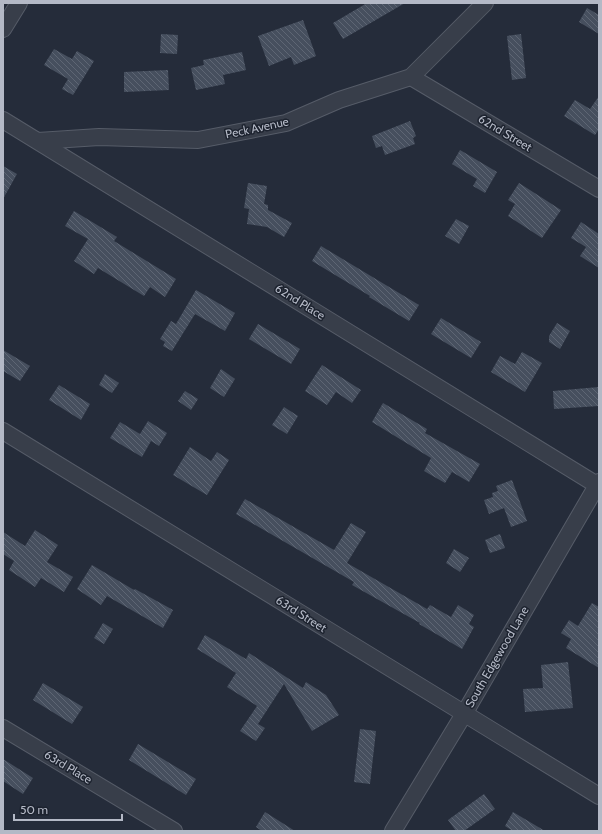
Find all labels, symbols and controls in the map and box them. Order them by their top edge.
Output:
street label: 62nd Street [476,111,535,154]
street label: Peck Avenue [224,113,290,142]
street label: 62nd Place [273,280,328,323]
street label: 63rd Street [273,592,329,635]
street label: South Edgewood Lane [462,604,532,710]
street label: 63rd Place [42,746,95,787]
scale bar [14,796,122,822]
text: 50 m [20,802,48,817]

